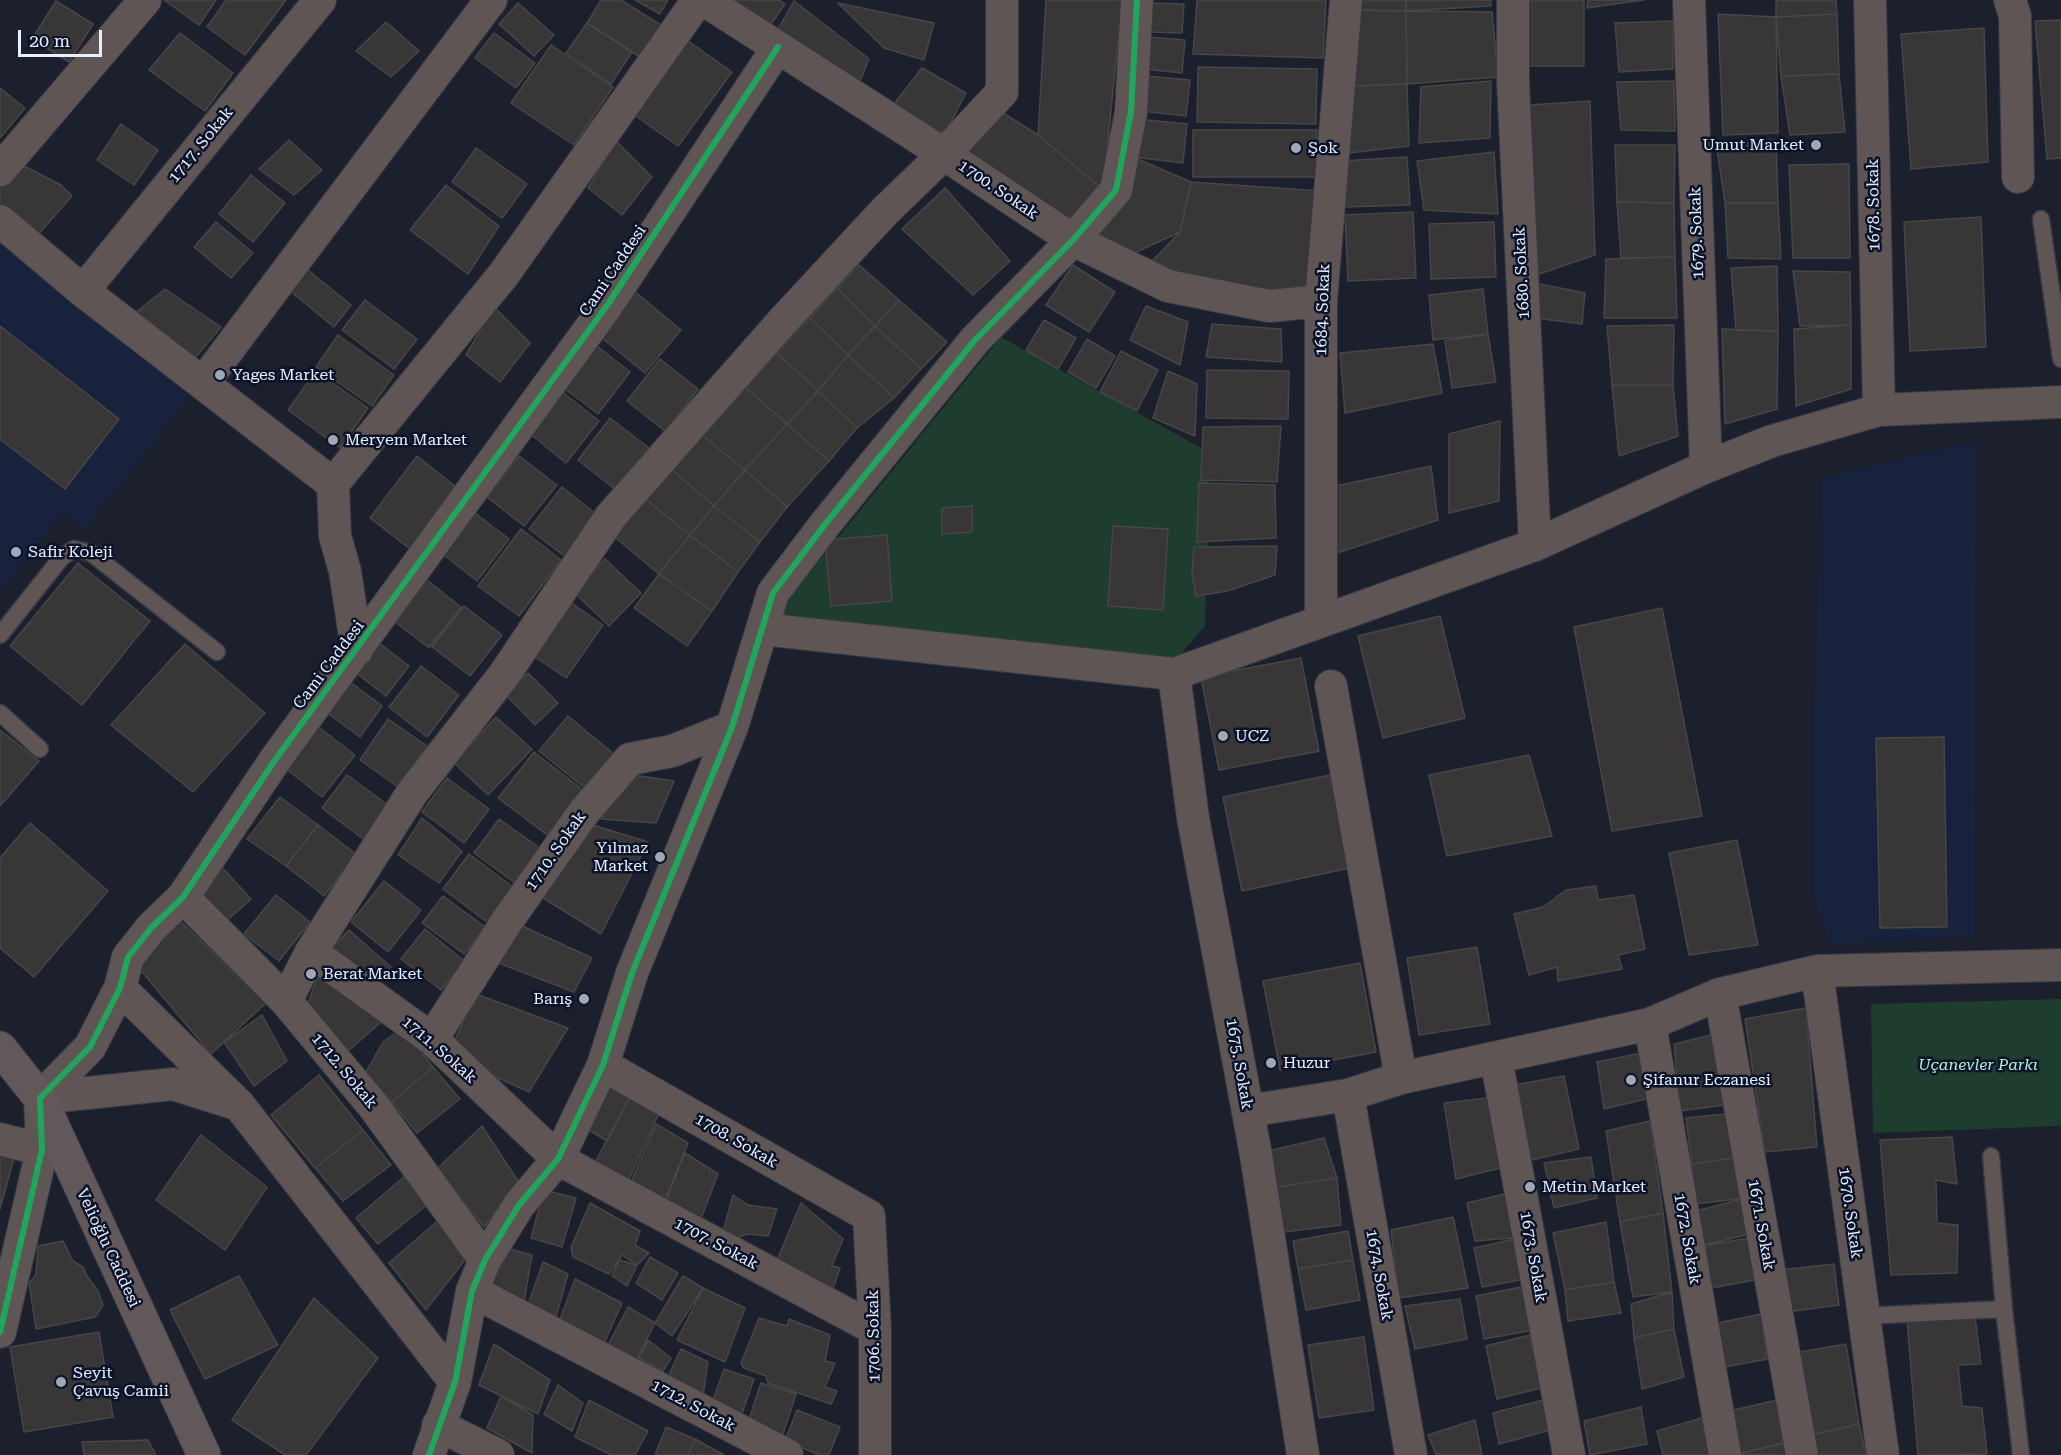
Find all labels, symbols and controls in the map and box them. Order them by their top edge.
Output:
scale bar [21,18,105,56]
text: 20 m [29,30,70,51]
street label: 1717. Sokak [164,103,238,187]
place label: Umut Market [1702,135,1804,155]
place label: Şok [1308,138,1338,158]
marker: Umut Market [1809,138,1823,152]
marker: Şok [1289,141,1303,155]
street label: 1700. Sokak [954,156,1042,224]
street label: 1678. Sokak [1864,159,1884,251]
street label: 1679. Sokak [1686,186,1708,280]
street label: Cami Caddesi [575,222,651,320]
street label: 1680. Sokak [1510,226,1534,320]
street label: 1684. Sokak [1312,263,1334,357]
place label: Yages Market [232,365,334,385]
marker: Yages Market [213,368,227,382]
place label: Meryem Market [345,430,467,450]
marker: Meryem Market [326,433,340,447]
place label: Safir Koleji [28,542,113,562]
marker: Safir Koleji [9,545,23,559]
street label: Cami Caddesi [289,617,369,713]
place label: UCZ [1235,726,1269,746]
marker: UCZ [1216,729,1230,743]
street label: 1710. Sokak [522,808,590,894]
place label: Yılmaz Market [593,838,648,876]
marker: Yılmaz Market [653,850,667,864]
place label: Berat Market [323,964,422,984]
marker: Berat Market [304,967,318,981]
place label: Barış [533,989,572,1009]
marker: Barış [577,992,591,1006]
street label: 1711. Sokak [398,1012,480,1088]
street label: 1675. Sokak [1222,1017,1256,1111]
street label: 1712. Sokak [307,1029,381,1113]
place label: Huzur [1283,1053,1330,1073]
park label: Uçanevler Parkı [1918,1055,2038,1075]
marker: Huzur [1264,1056,1278,1070]
place label: Şifanur Eczanesi [1643,1070,1771,1090]
marker: Şifanur Eczanesi [1624,1073,1638,1087]
street label: 1708. Sokak [691,1110,781,1172]
street label: 1670. Sokak [1834,1166,1866,1260]
place label: Metin Market [1542,1177,1646,1197]
street label: 1671. Sokak [1744,1178,1778,1272]
marker: Metin Market [1523,1180,1537,1194]
street label: Velioğlu Caddesi [72,1186,144,1310]
street label: 1672. Sokak [1670,1192,1704,1286]
street label: 1673. Sokak [1516,1210,1550,1304]
street label: 1707. Sokak [671,1214,761,1274]
street label: 1674. Sokak [1362,1228,1396,1322]
street label: 1706. Sokak [864,1290,884,1382]
place label: Seyit Çavuş Camii [73,1363,169,1401]
marker: Seyit Çavuş Camii [54,1375,68,1389]
street label: 1712. Sokak [648,1376,738,1436]

